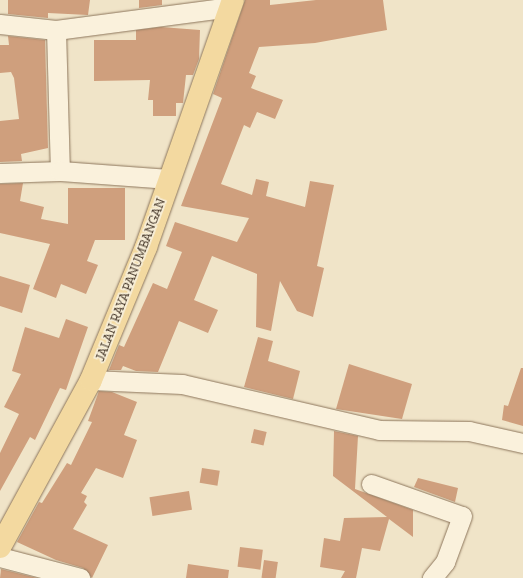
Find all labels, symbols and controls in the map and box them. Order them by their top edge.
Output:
street label: JALAN RAYA PANUMBANGAN [93,196,169,364]

